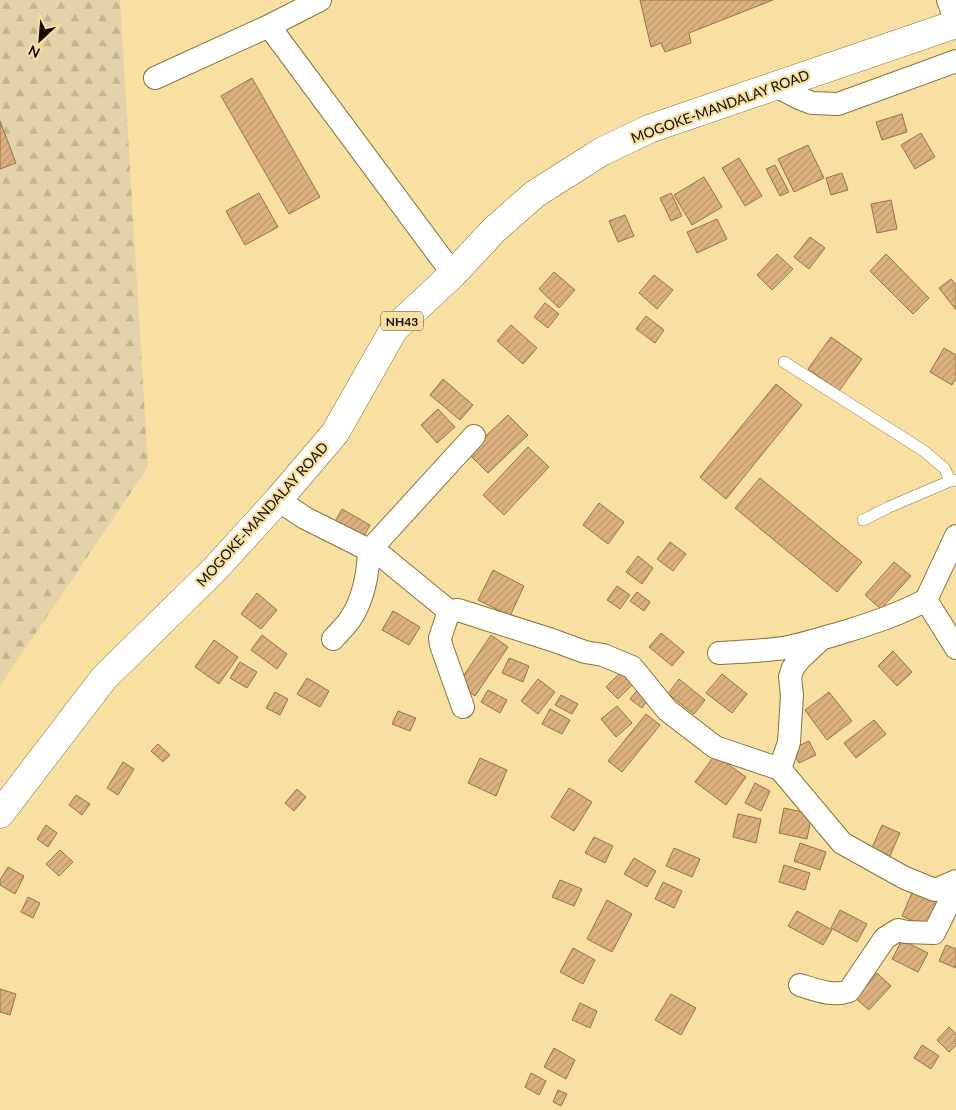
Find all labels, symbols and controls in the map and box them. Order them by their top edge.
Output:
north arrow [15,15,65,65]
text: N [26,42,43,62]
street label: MOGOKE-MANDALAY ROAD [629,66,811,146]
road number: NH43 [381,312,423,331]
street label: MOGOKE-MANDALAY ROAD [193,438,331,590]

